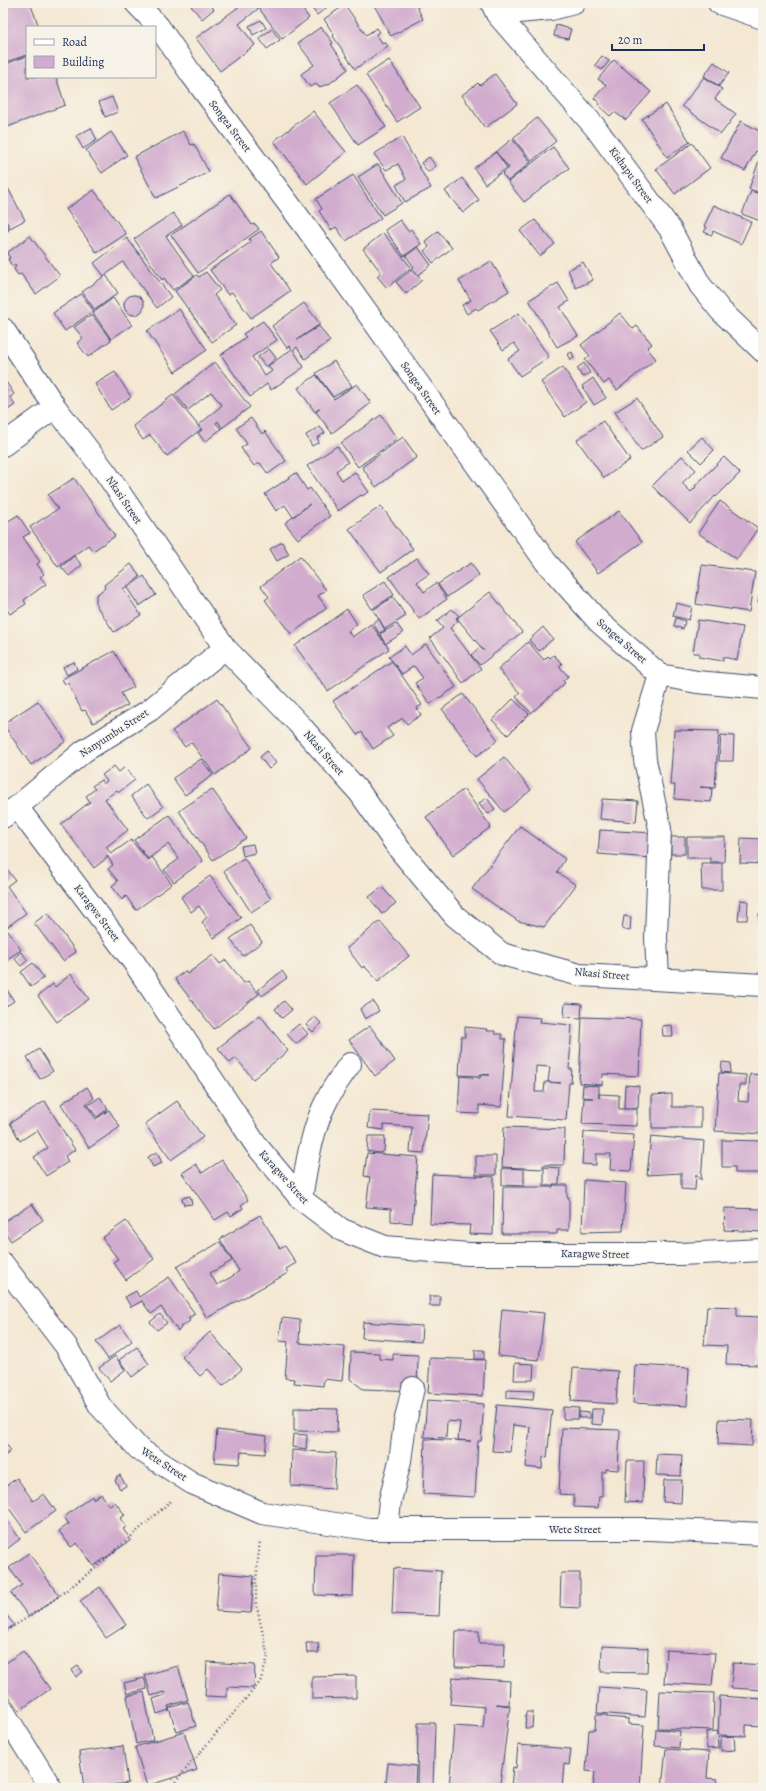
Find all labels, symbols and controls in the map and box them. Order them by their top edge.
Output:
legend [26,26,156,78]
scale bar [612,26,704,52]
text: 20 m [618,32,642,48]
text: Road [62,34,88,50]
text: Building [62,54,104,70]
street label: Songea Street [205,97,255,156]
street label: Kishapu Street [605,144,657,207]
street label: Songea Street [397,358,445,418]
street label: Nkasi Street [102,473,146,527]
street label: Songea Street [594,615,651,667]
street label: Nanyumbu Street [77,705,152,761]
street label: Nkasi Street [300,727,348,779]
street label: Karagwe Street [70,881,124,945]
street label: Nkasi Street [574,964,630,984]
street label: Karagwe Street [256,1147,313,1208]
street label: Karagwe Street [561,1246,630,1262]
street label: Wete Street [137,1443,190,1485]
street label: Wete Street [548,1522,601,1537]

